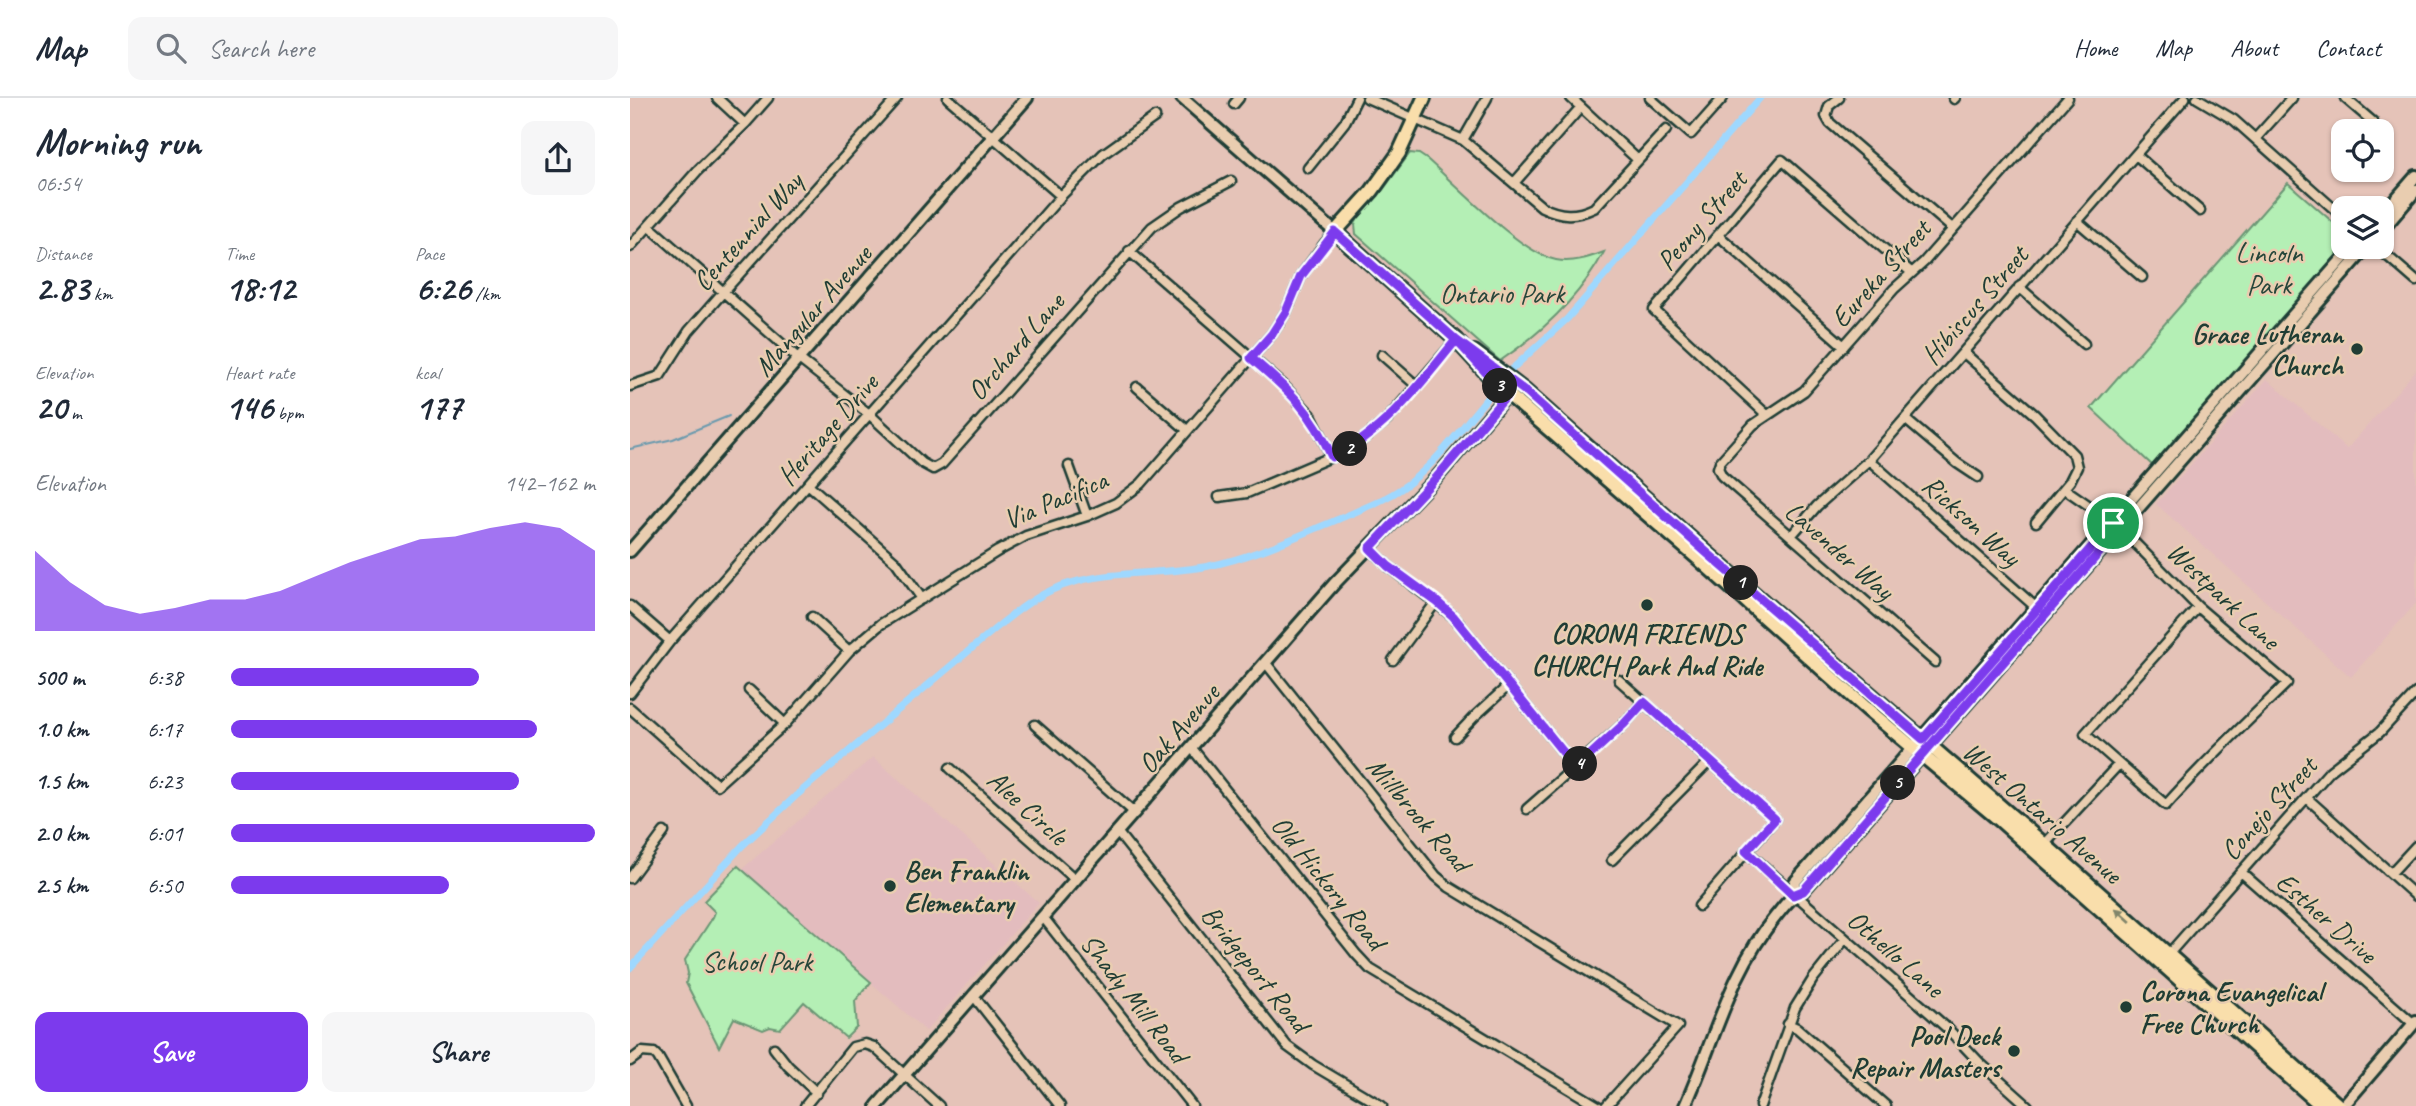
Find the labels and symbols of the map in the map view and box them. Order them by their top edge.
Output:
street label: Peony Street [1649,161,1756,277]
street label: Centennial Way [685,163,812,298]
street label: Eureka Street [1823,210,1940,335]
park label: Lincoln Park [2235,235,2304,302]
street label: Mangular Avenue [746,236,880,383]
street label: Hibiscus Street [1913,237,2037,372]
park label: Ontario Park [1440,276,1566,311]
street label: Orchard Lane [959,284,1073,407]
place label: Grace Lutheran Church [2192,316,2345,383]
marker: Grace Lutheran Church [2349,341,2365,357]
street label: Heritage Drive [769,365,887,492]
pin: 3 [1482,368,1518,404]
pin: 2 [1332,432,1368,466]
street label: Via Pacifica [998,461,1114,537]
street label: Rickson Way [1915,467,2030,575]
street label: Lavender Way [1778,493,1903,609]
pin [2083,493,2143,553]
street label: Westpark Lane [2160,534,2289,658]
pin: 1 [1724,566,1758,601]
marker: CORONA FRIENDS CHURCH Park And Ride [1639,597,1655,613]
place label: CORONA FRIENDS CHURCH Park And Ride [1532,616,1765,683]
street label: Oak Avenue [1130,675,1228,780]
street label: West Ontario Avenue [1956,734,2131,892]
pin: 4 [1562,746,1598,782]
street label: Conejo Street [2213,747,2326,867]
street label: Millbrook Road [1359,750,1481,882]
street label: Alee Circle [980,762,1077,854]
pin: 5 [1880,766,1916,800]
street label: Old Hickory Road [1264,808,1396,960]
place label: Ben Franklin Elementary [904,853,1031,920]
street label: Esther Drive [2269,864,2386,972]
marker: Ben Franklin Elementary [882,878,898,894]
street label: Bridgeport Road [1194,898,1320,1042]
street label: Othello Lane [1840,902,1953,1006]
one-way arrow [2115,907,2132,923]
street label: Shady Mill Road [1073,926,1199,1073]
park label: School Park [702,944,814,979]
place label: Corona Evangelical Free Church [2140,974,2327,1041]
marker: Corona Evangelical Free Church [2118,999,2134,1015]
place label: Pool Deck Repair Masters [1850,1018,2003,1085]
marker: Pool Deck Repair Masters [2006,1043,2022,1059]

